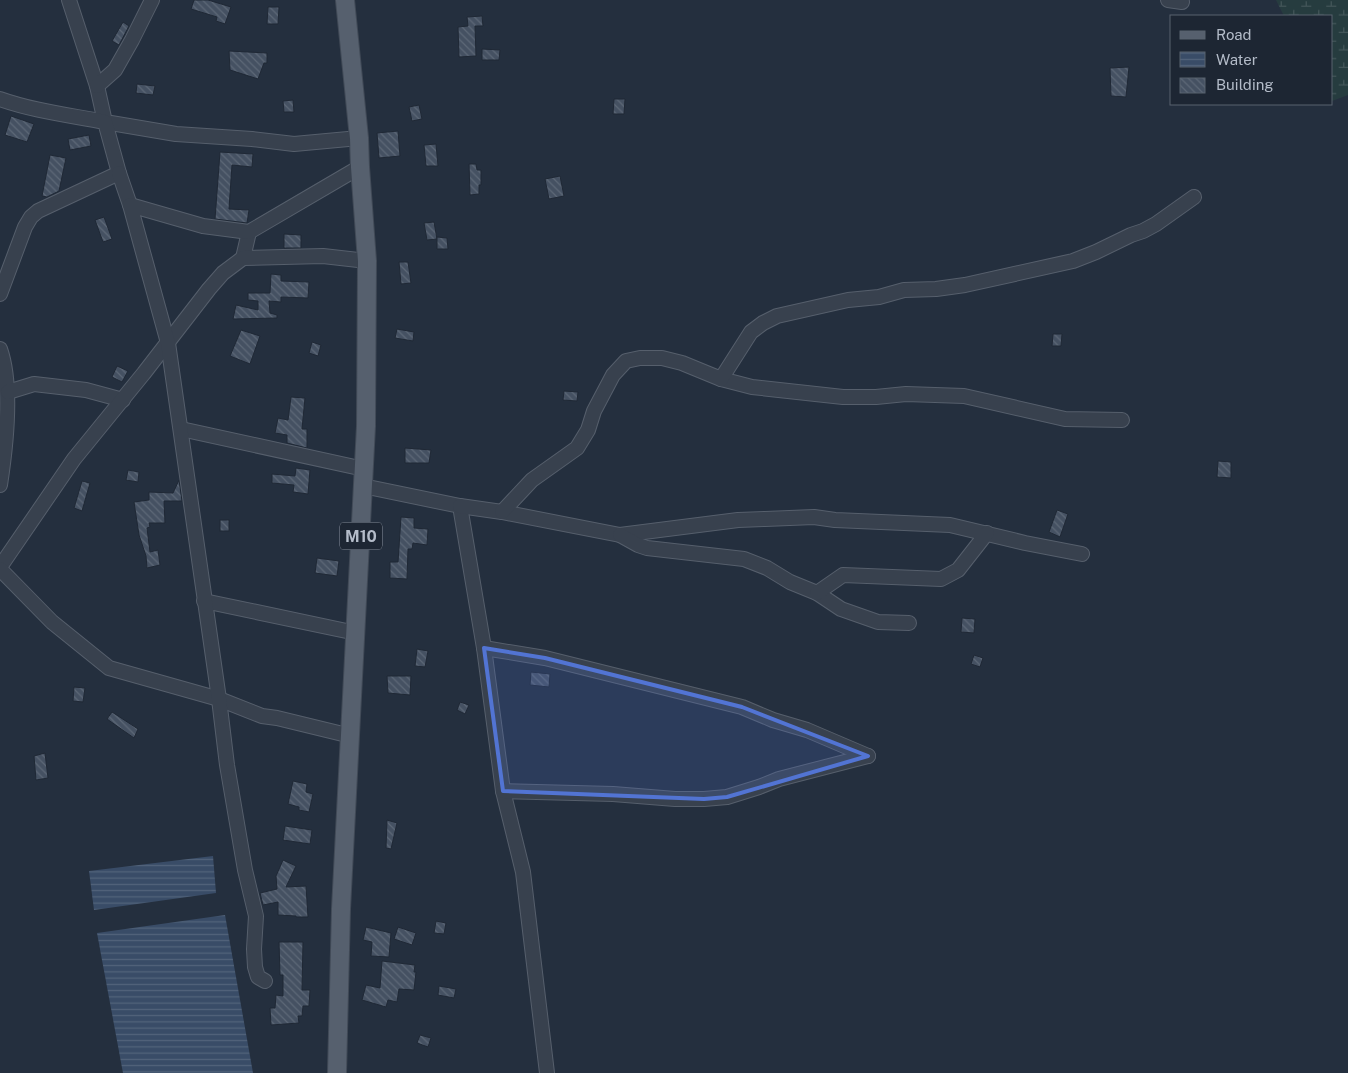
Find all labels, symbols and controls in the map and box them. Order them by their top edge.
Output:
legend [1170,15,1333,105]
text: Road [1216,26,1252,43]
text: Water [1216,51,1258,68]
text: Building [1216,76,1274,93]
road number: M10 [340,522,382,550]

